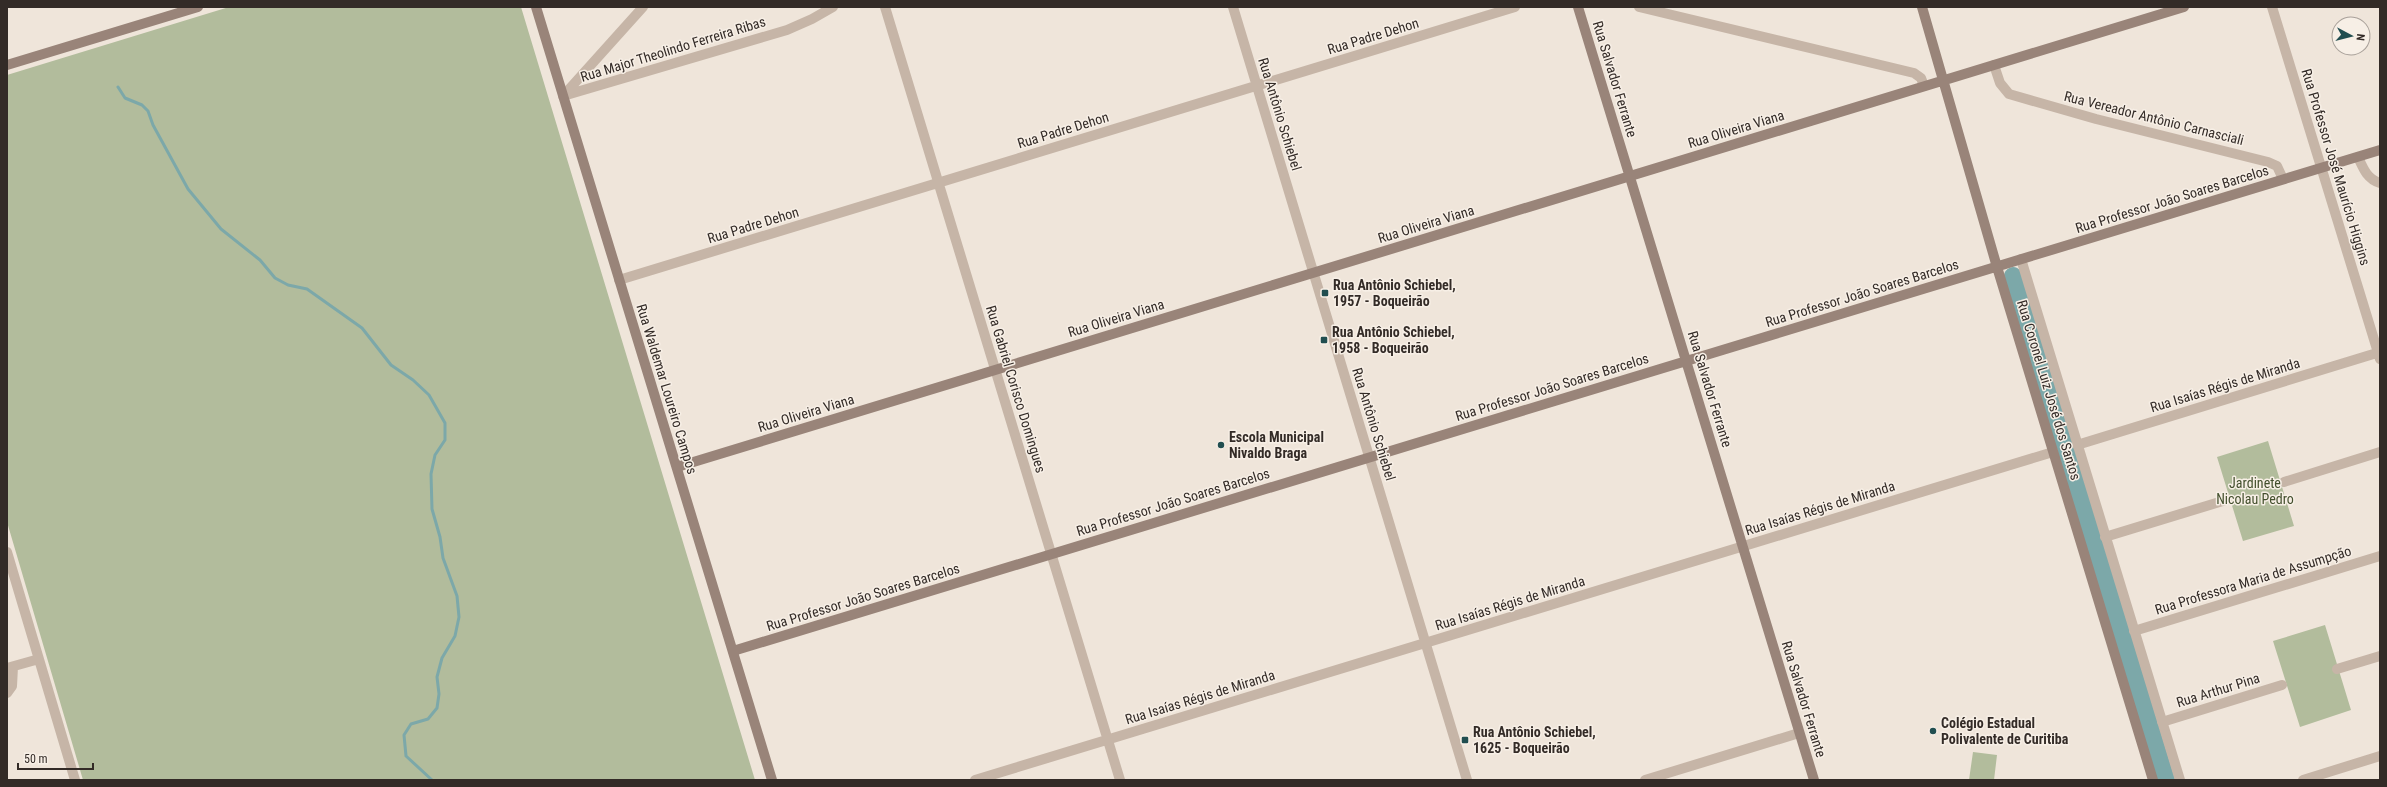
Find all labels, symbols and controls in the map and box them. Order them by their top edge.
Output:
street label: Rua Major Theolindo Ferreira Ribas [579,13,767,85]
street label: Rua Padre Dehon [1325,15,1421,57]
north arrow [2331,16,2371,56]
street label: Rua Salvador Ferrante [1590,19,1640,140]
text: N [2354,33,2367,42]
street label: Rua Antônio Schiebel [1255,56,1305,172]
street label: Rua Professor José Maurício Higgins [2298,67,2374,267]
street label: Rua Vereador Antônio Carnasciali [2062,88,2246,148]
street label: Rua Oliveira Viana [1686,107,1786,151]
street label: Rua Padre Dehon [1015,109,1111,151]
street label: Rua Professor João Soares Barcelos [2073,162,2271,236]
street label: Rua Oliveira Viana [1376,202,1476,246]
street label: Rua Padre Dehon [705,204,801,246]
street label: Rua Professor João Soares Barcelos [1763,256,1961,330]
place label: Rua Antônio Schiebel, 1957 - Boqueirão [1333,277,1456,309]
marker: Rua Antônio Schiebel, 1957 - Boqueirão [1320,288,1330,298]
street label: Rua Oliveira Viana [1066,296,1166,340]
street label: Rua Coronel Luiz José dos Santos [2014,298,2084,482]
street label: Rua Waldemar Loureiro Campos [633,302,701,476]
street label: Rua Gabriel Corisco Domingues [983,303,1049,475]
place label: Rua Antônio Schiebel, 1958 - Boqueirão [1332,324,1455,356]
street label: Rua Salvador Ferrante [1685,329,1735,450]
marker: Rua Antônio Schiebel, 1958 - Boqueirão [1319,335,1329,345]
street label: Rua Professor João Soares Barcelos [1453,350,1651,424]
street label: Rua Isaías Régis de Miranda [2148,355,2302,415]
street label: Rua Antônio Schiebel [1349,366,1399,482]
street label: Rua Oliveira Viana [756,391,856,435]
place label: Escola Municipal Nivaldo Braga [1229,429,1324,461]
marker: Escola Municipal Nivaldo Braga [1216,440,1226,450]
street label: Rua Professor João Soares Barcelos [1074,465,1272,539]
park label: Jardinete Nicolau Pedro [2216,475,2294,507]
street label: Rua Isaías Régis de Miranda [1743,478,1897,538]
street label: Rua Professora Maria de Assumpção [2153,542,2353,618]
street label: Rua Professor João Soares Barcelos [764,560,962,634]
street label: Rua Isaías Régis de Miranda [1433,573,1587,633]
street label: Rua Salvador Ferrante [1779,639,1829,760]
street label: Rua Isaías Régis de Miranda [1123,667,1277,727]
street label: Rua Arthur Pina [2174,670,2262,710]
place label: Colégio Estadual Polivalente de Curitiba [1941,715,2069,747]
place label: Rua Antônio Schiebel, 1625 - Boqueirão [1473,724,1596,756]
marker: Colégio Estadual Polivalente de Curitiba [1928,726,1938,736]
marker: Rua Antônio Schiebel, 1625 - Boqueirão [1460,735,1470,745]
scale bar [18,745,93,771]
text: 50 m [24,752,48,766]

